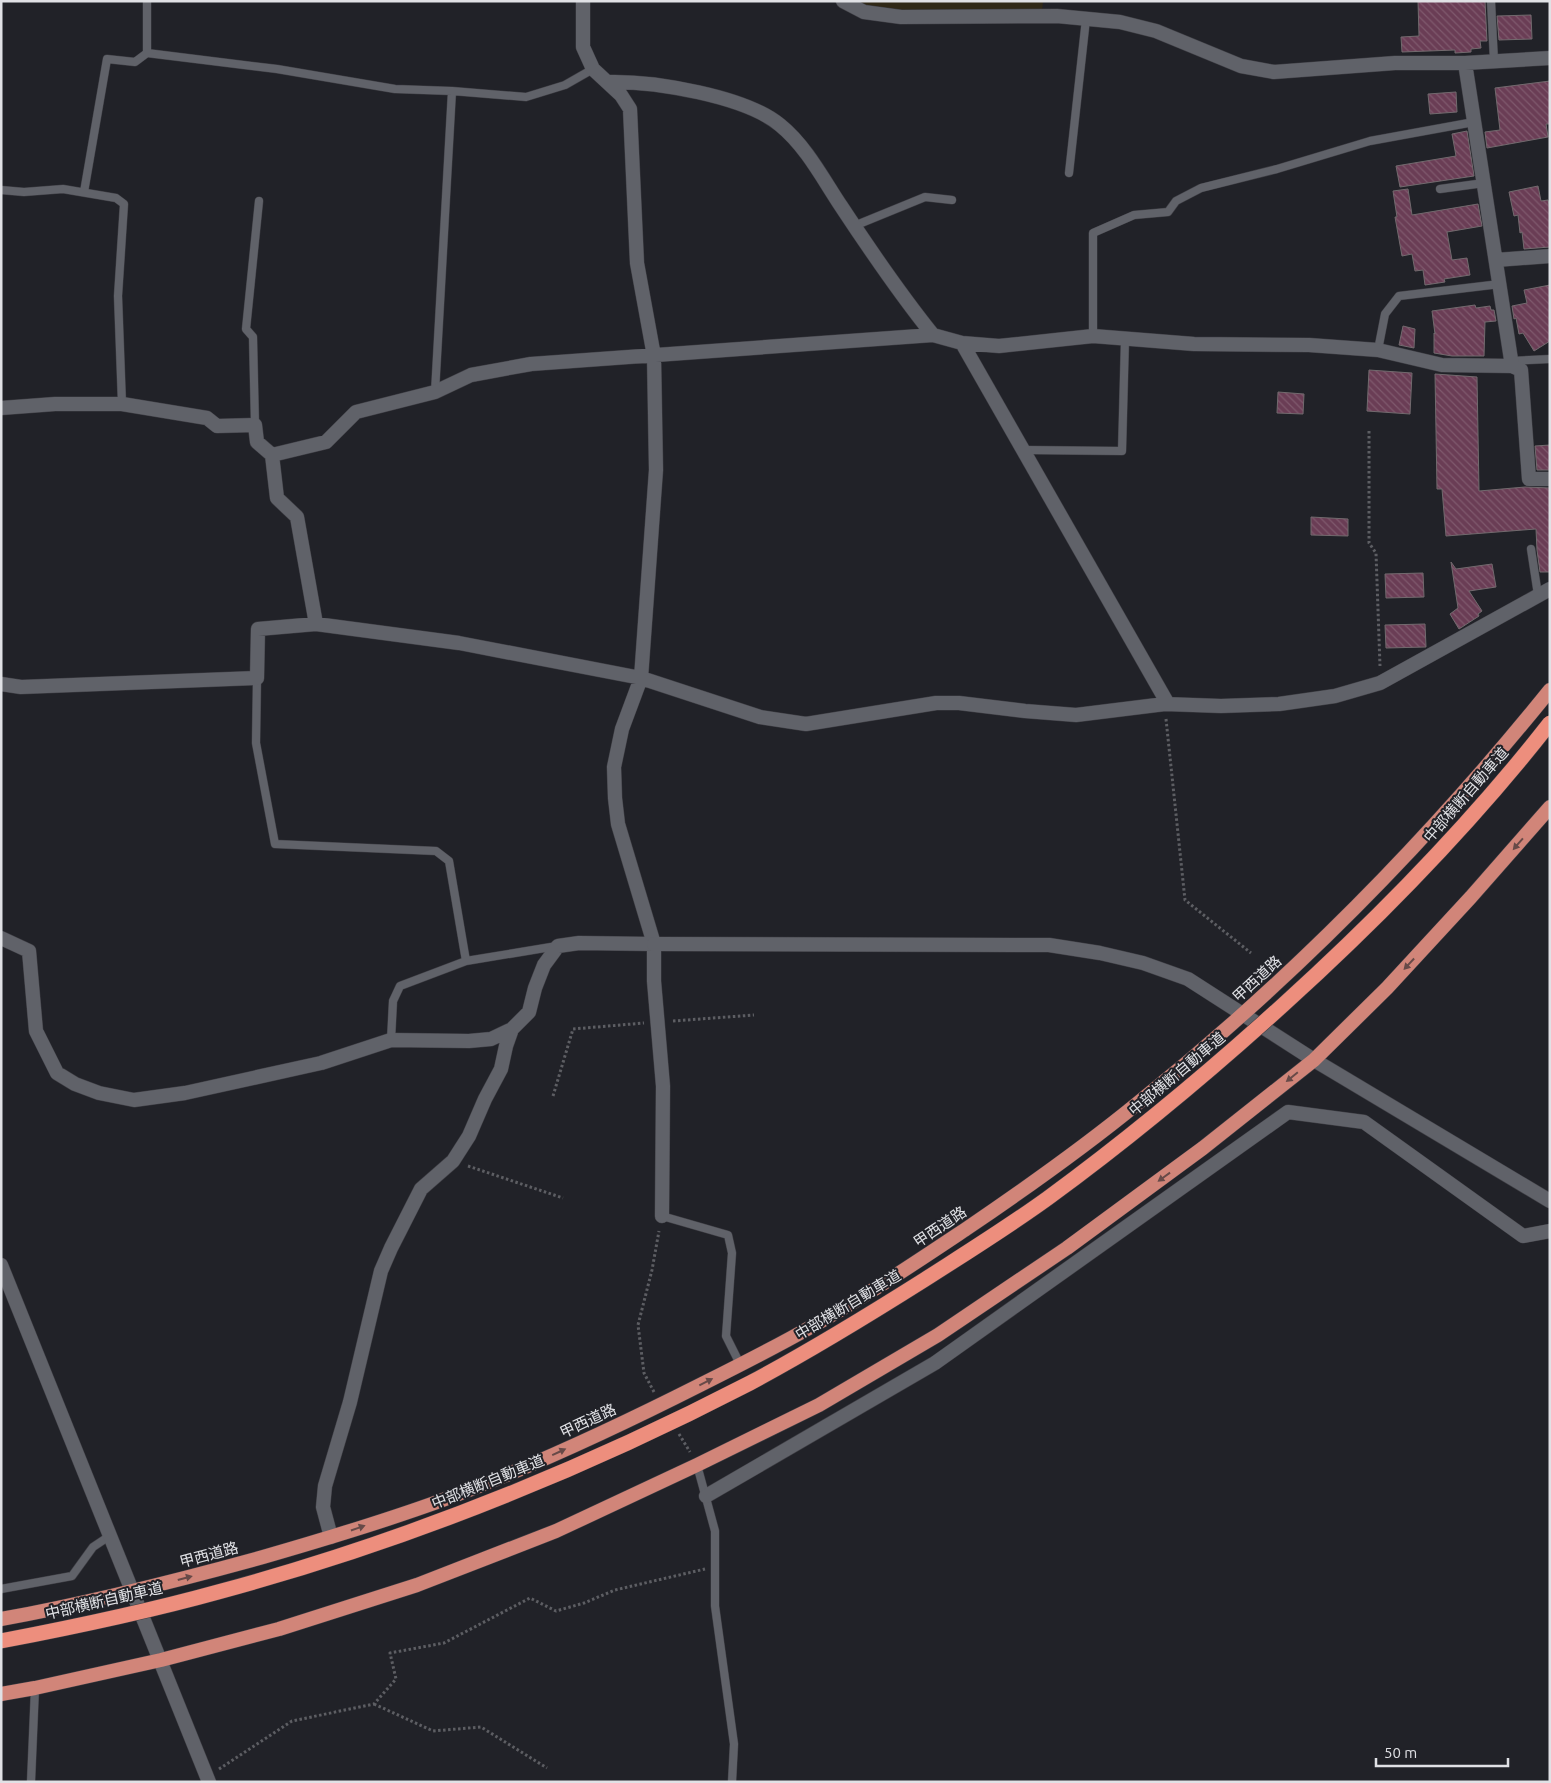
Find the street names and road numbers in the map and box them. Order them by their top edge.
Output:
street label: 中部横断自動車道 [1420,744,1511,846]
street label: 甲西道路 [1229,952,1284,1005]
street label: 中部横断自動車道 [1125,1029,1228,1119]
street label: 甲西道路 [910,1203,969,1250]
street label: 中部横断自動車道 [792,1266,904,1343]
street label: 甲西道路 [557,1400,619,1441]
street label: 中部横断自動車道 [429,1451,547,1512]
street label: 甲西道路 [178,1539,240,1570]
street label: 中部横断自動車道 [44,1579,164,1622]

